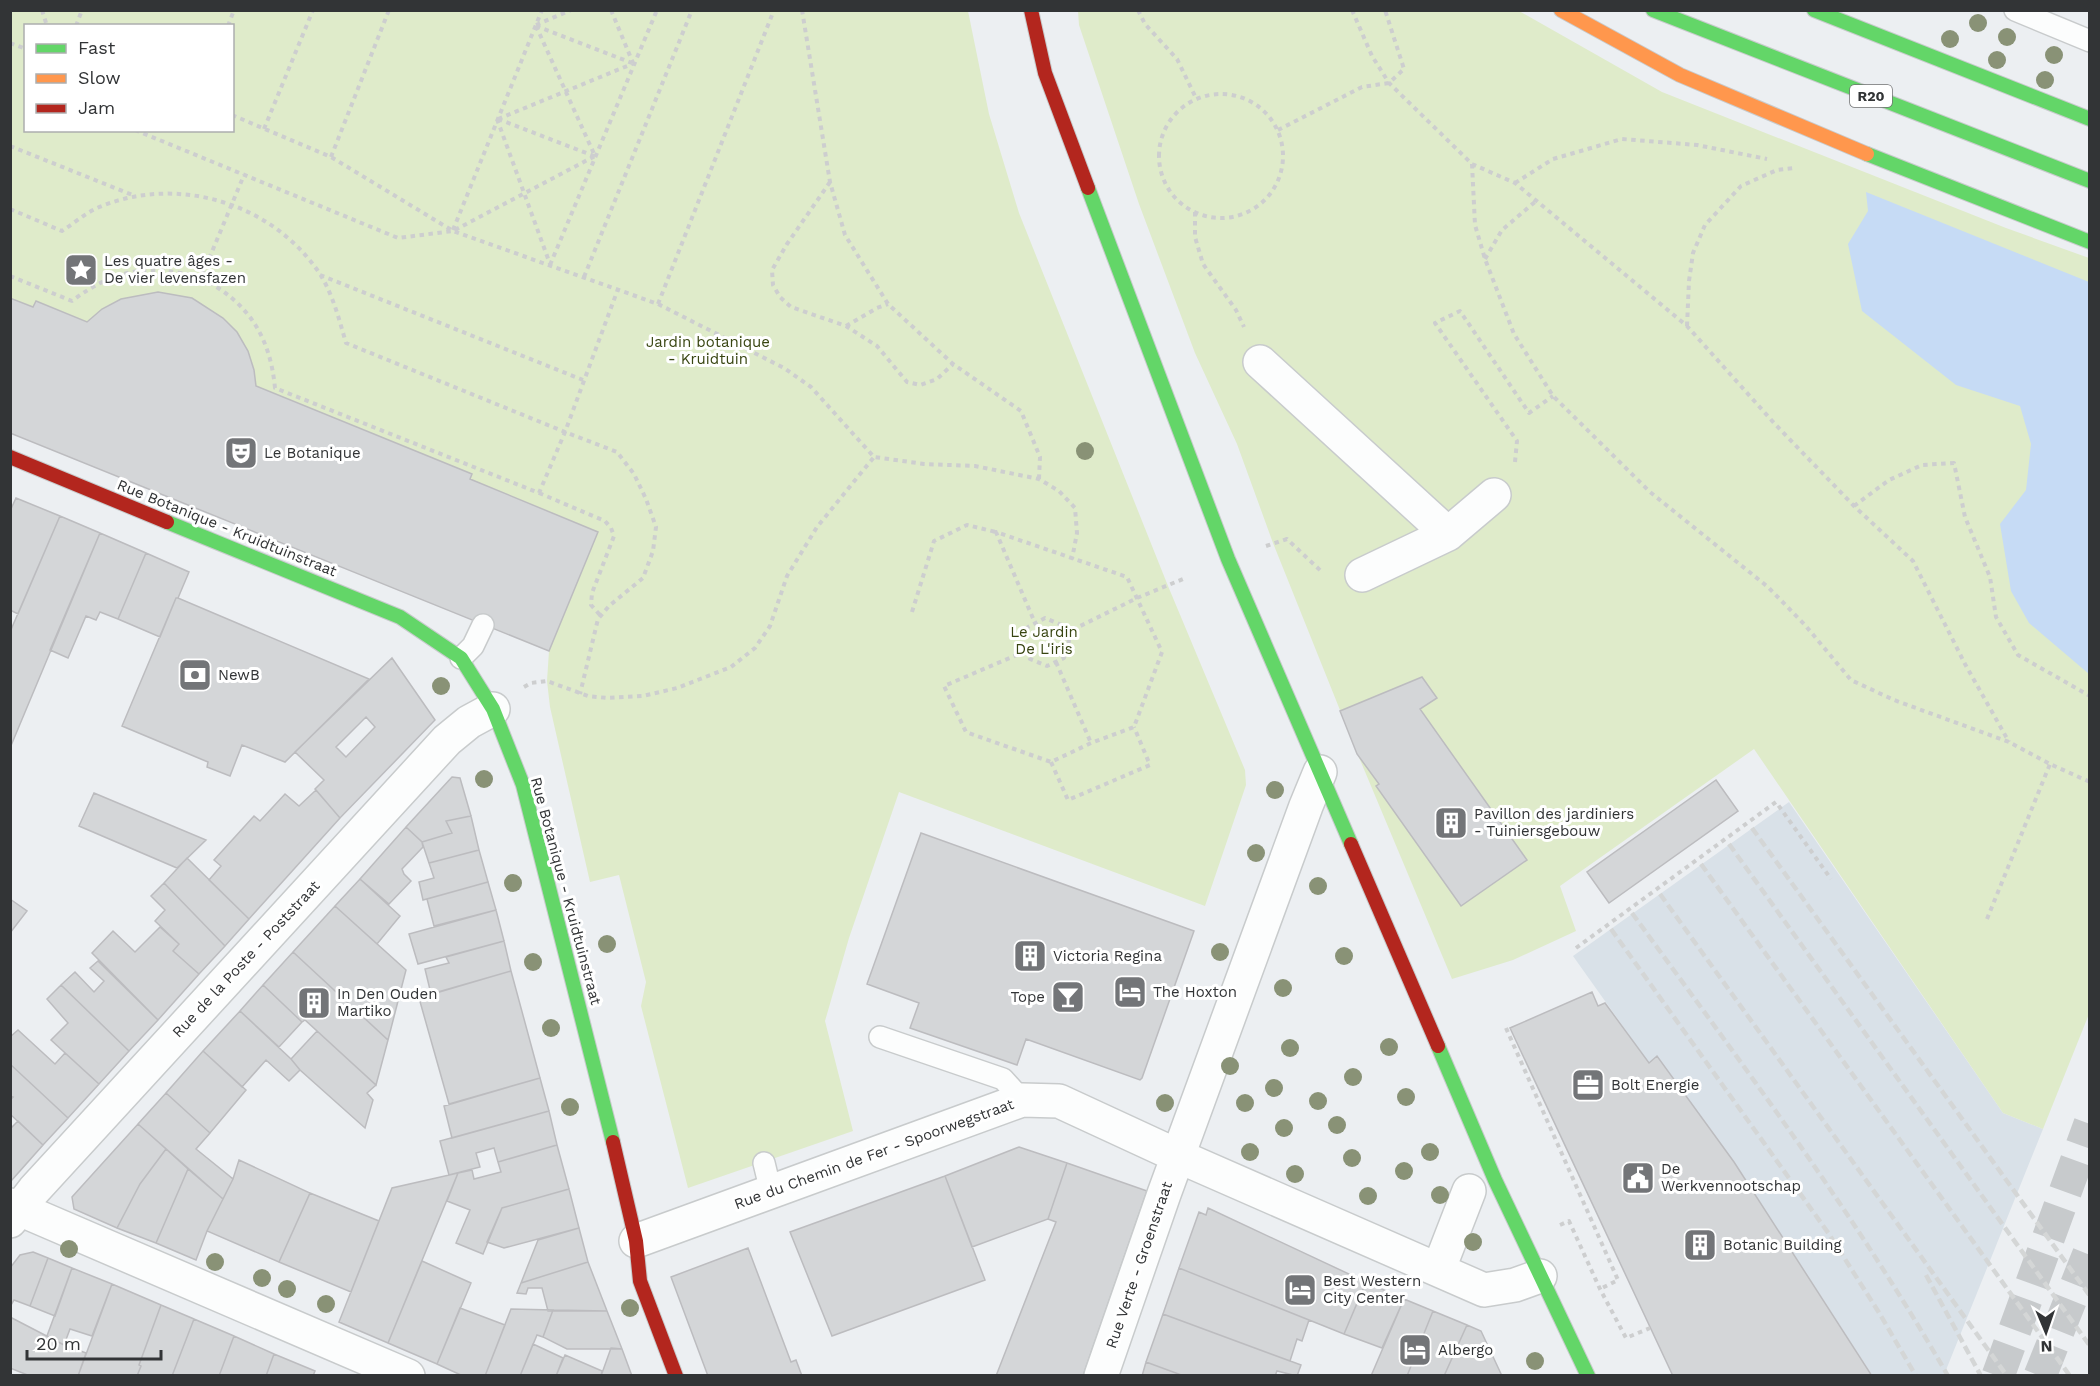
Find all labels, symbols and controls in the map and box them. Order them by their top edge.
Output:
legend [24,24,234,132]
text: Fast [78,37,116,58]
text: Slow [78,67,121,88]
road number: R20 [1850,85,1892,107]
text: Jam [78,97,115,118]
place icon: Les quatre âges - De vier levensfazen [63,252,99,288]
place label: Les quatre âges - De vier levensfazen [104,252,246,287]
park label: Jardin botanique - Kruidtuin [646,333,770,368]
theatre icon: Le Botanique [223,435,259,471]
place label: Le Botanique [264,444,361,462]
street label: Rue Botanique - Kruidtuinstraat [115,476,340,581]
park label: Le Jardin De L'iris [1010,623,1078,658]
bank icon: NewB [177,657,213,693]
place label: NewB [218,666,260,684]
street label: Rue Botanique - Kruidtuinstraat [527,775,605,1008]
building icon: Pavillon des jardiniers - Tuiniersgebouw [1433,805,1469,841]
place label: Pavillon des jardiniers - Tuiniersgebouw [1474,805,1634,840]
street label: Rue de la Poste - Poststraat [169,876,324,1041]
building icon: Victoria Regina [1012,938,1048,974]
place label: Victoria Regina [1053,947,1162,965]
hotel icon: The Hoxton [1112,974,1148,1010]
bar icon: Tope [1050,979,1086,1015]
place label: The Hoxton [1153,983,1237,1001]
building icon: In Den Ouden Martiko [296,985,332,1021]
place label: In Den Ouden Martiko [337,985,437,1020]
place label: Tope [1011,988,1045,1006]
office icon: Bolt Energie [1570,1067,1606,1103]
place label: Bolt Energie [1611,1076,1699,1094]
street label: Rue du Chemin de Fer - Spoorwegstraat [732,1095,1017,1213]
public building icon: De Werkvennootschap [1620,1160,1656,1196]
place label: De Werkvennootschap [1661,1160,1801,1195]
street label: Rue Verte - Groenstraat [1102,1179,1176,1351]
building icon: Botanic Building [1682,1227,1718,1263]
place label: Botanic Building [1723,1236,1842,1254]
hotel icon: Best Western City Center [1282,1272,1318,1308]
place label: Best Western City Center [1323,1272,1421,1307]
north arrow [2016,1302,2076,1362]
scale bar [27,1323,160,1361]
hotel icon: Albergo [1397,1332,1433,1368]
text: 20 m [36,1333,81,1354]
text: N [2040,1337,2053,1356]
place label: Albergo [1438,1341,1493,1359]

